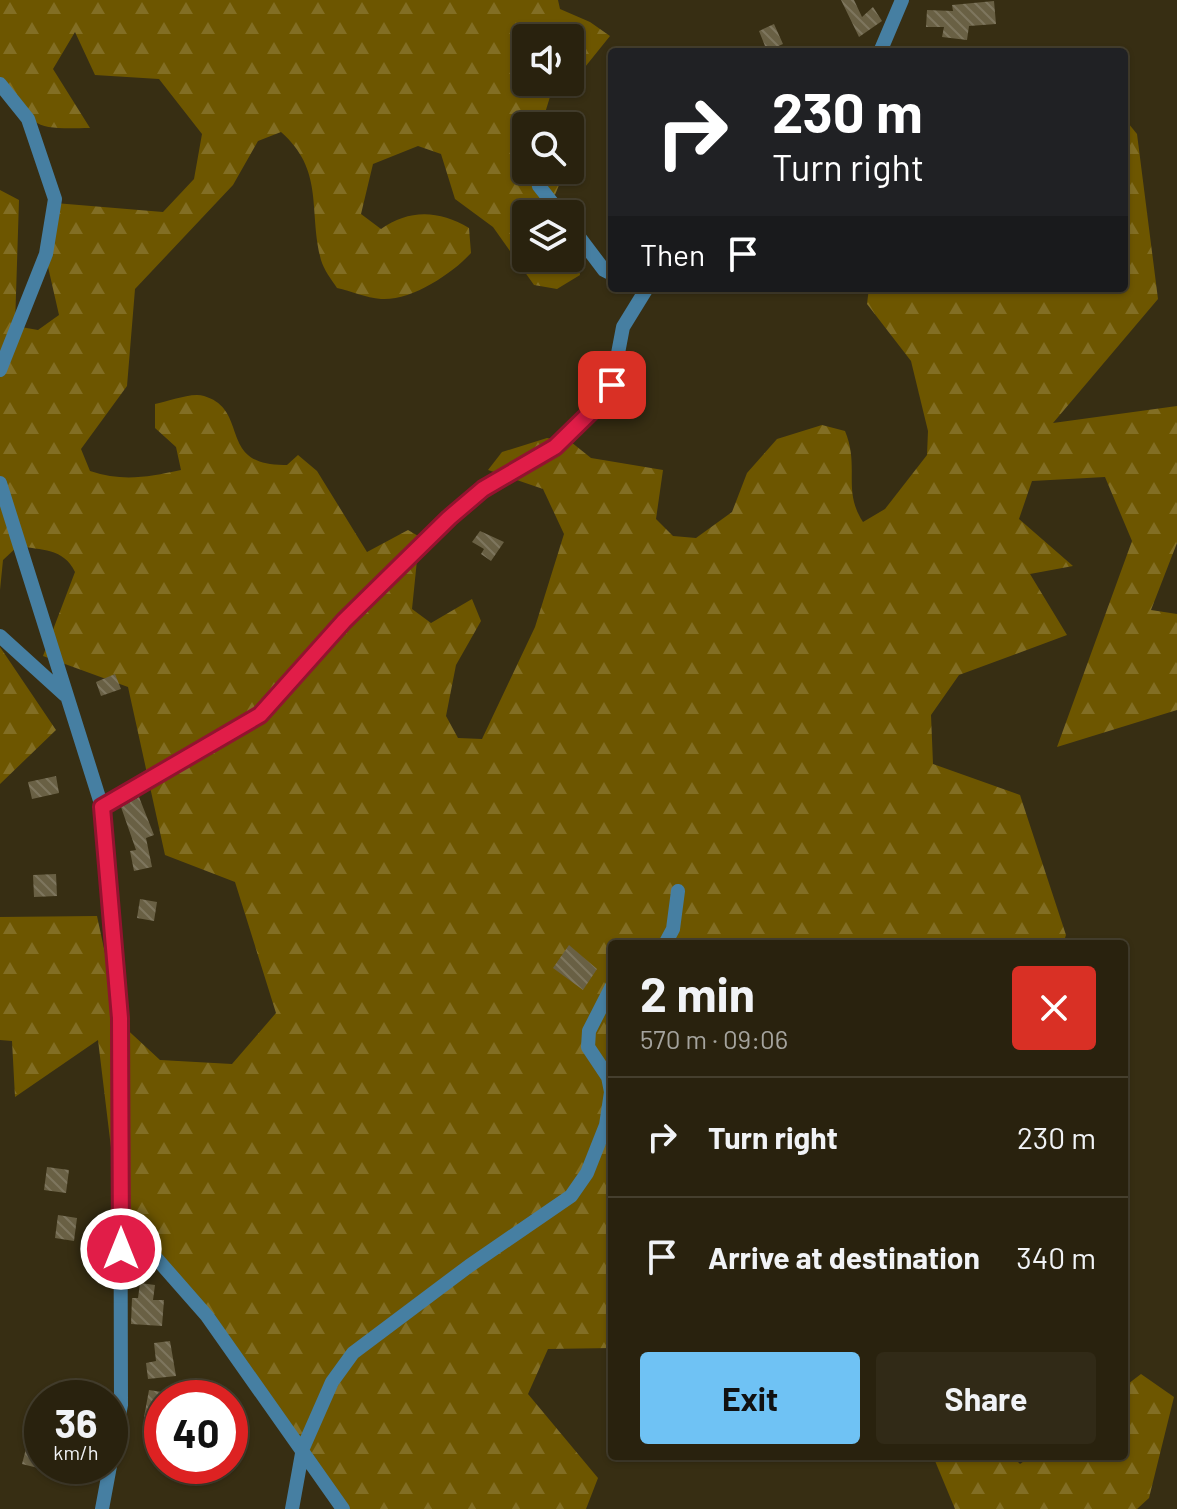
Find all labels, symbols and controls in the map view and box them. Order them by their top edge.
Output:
map controls [512,24,584,272]
button: sound [512,24,584,96]
text: 230 m [772,77,923,144]
icon: right [640,80,744,184]
button: search [512,112,584,184]
text: Turn right [772,145,924,188]
button: layers [512,200,584,272]
icon: arrive [721,232,765,276]
text: Then [640,236,705,272]
pin [578,351,646,419]
icon: arrive [590,363,634,407]
text: 2 min [640,964,755,1022]
button: close [1012,966,1096,1050]
text: 570 m · 09:06 [640,1023,788,1054]
icon: right [640,1115,684,1159]
text: Turn right [708,1119,838,1155]
text: 230 m [1017,1119,1096,1155]
position arrow [79,1207,163,1291]
icon: arrive [640,1235,684,1279]
text: Arrive at destination [708,1239,980,1275]
text: 340 m [1016,1239,1096,1275]
button: Exit [640,1352,860,1444]
button: Share [876,1352,1096,1444]
speed limit sign: 40 [144,1380,248,1484]
text: 36 [54,1398,98,1446]
text: km/h [53,1440,99,1464]

